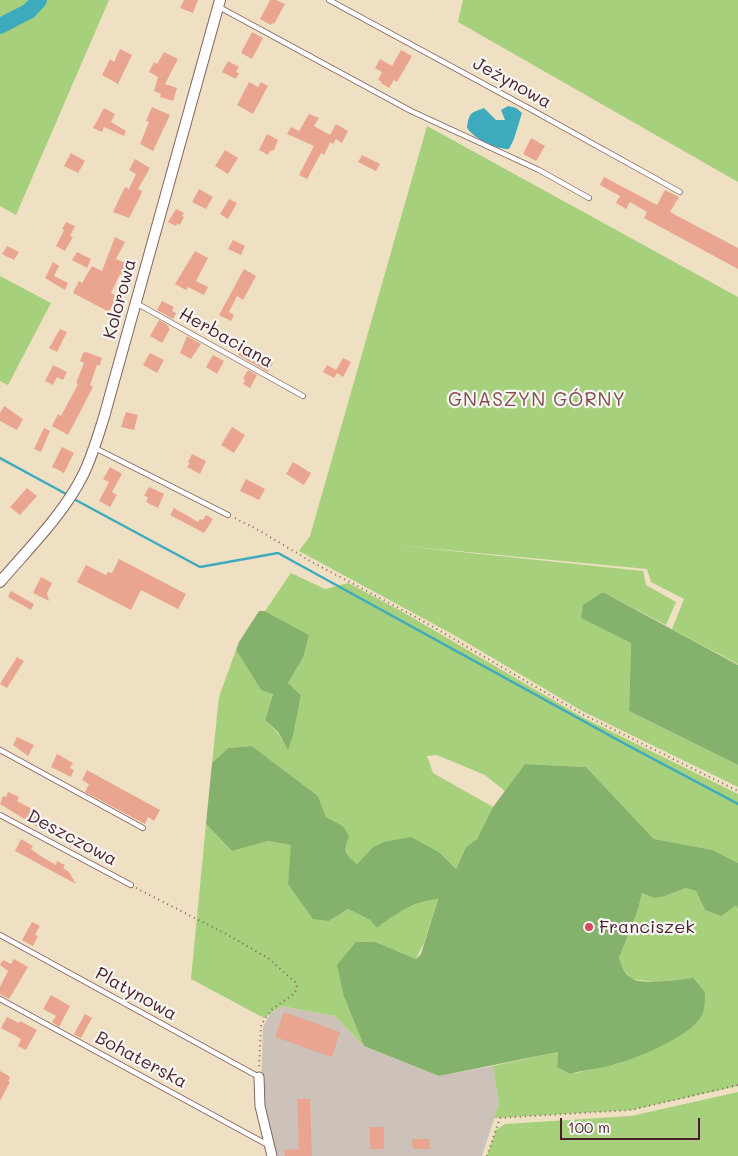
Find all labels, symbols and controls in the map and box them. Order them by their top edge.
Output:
street label: Jeżynowa [469,53,555,113]
street label: Kolorowa [99,257,141,341]
street label: Herbaciana [175,303,277,373]
district label: GNASZYN GÓRNY [446,389,628,411]
street label: Deszczowa [23,805,121,871]
place label: Franciszek [599,916,695,938]
marker: Franciszek [583,921,595,933]
street label: Platynowa [91,963,181,1025]
street label: Bohaterska [91,1027,191,1093]
scale bar [563,1108,703,1140]
text: 100 m [568,1117,610,1137]

